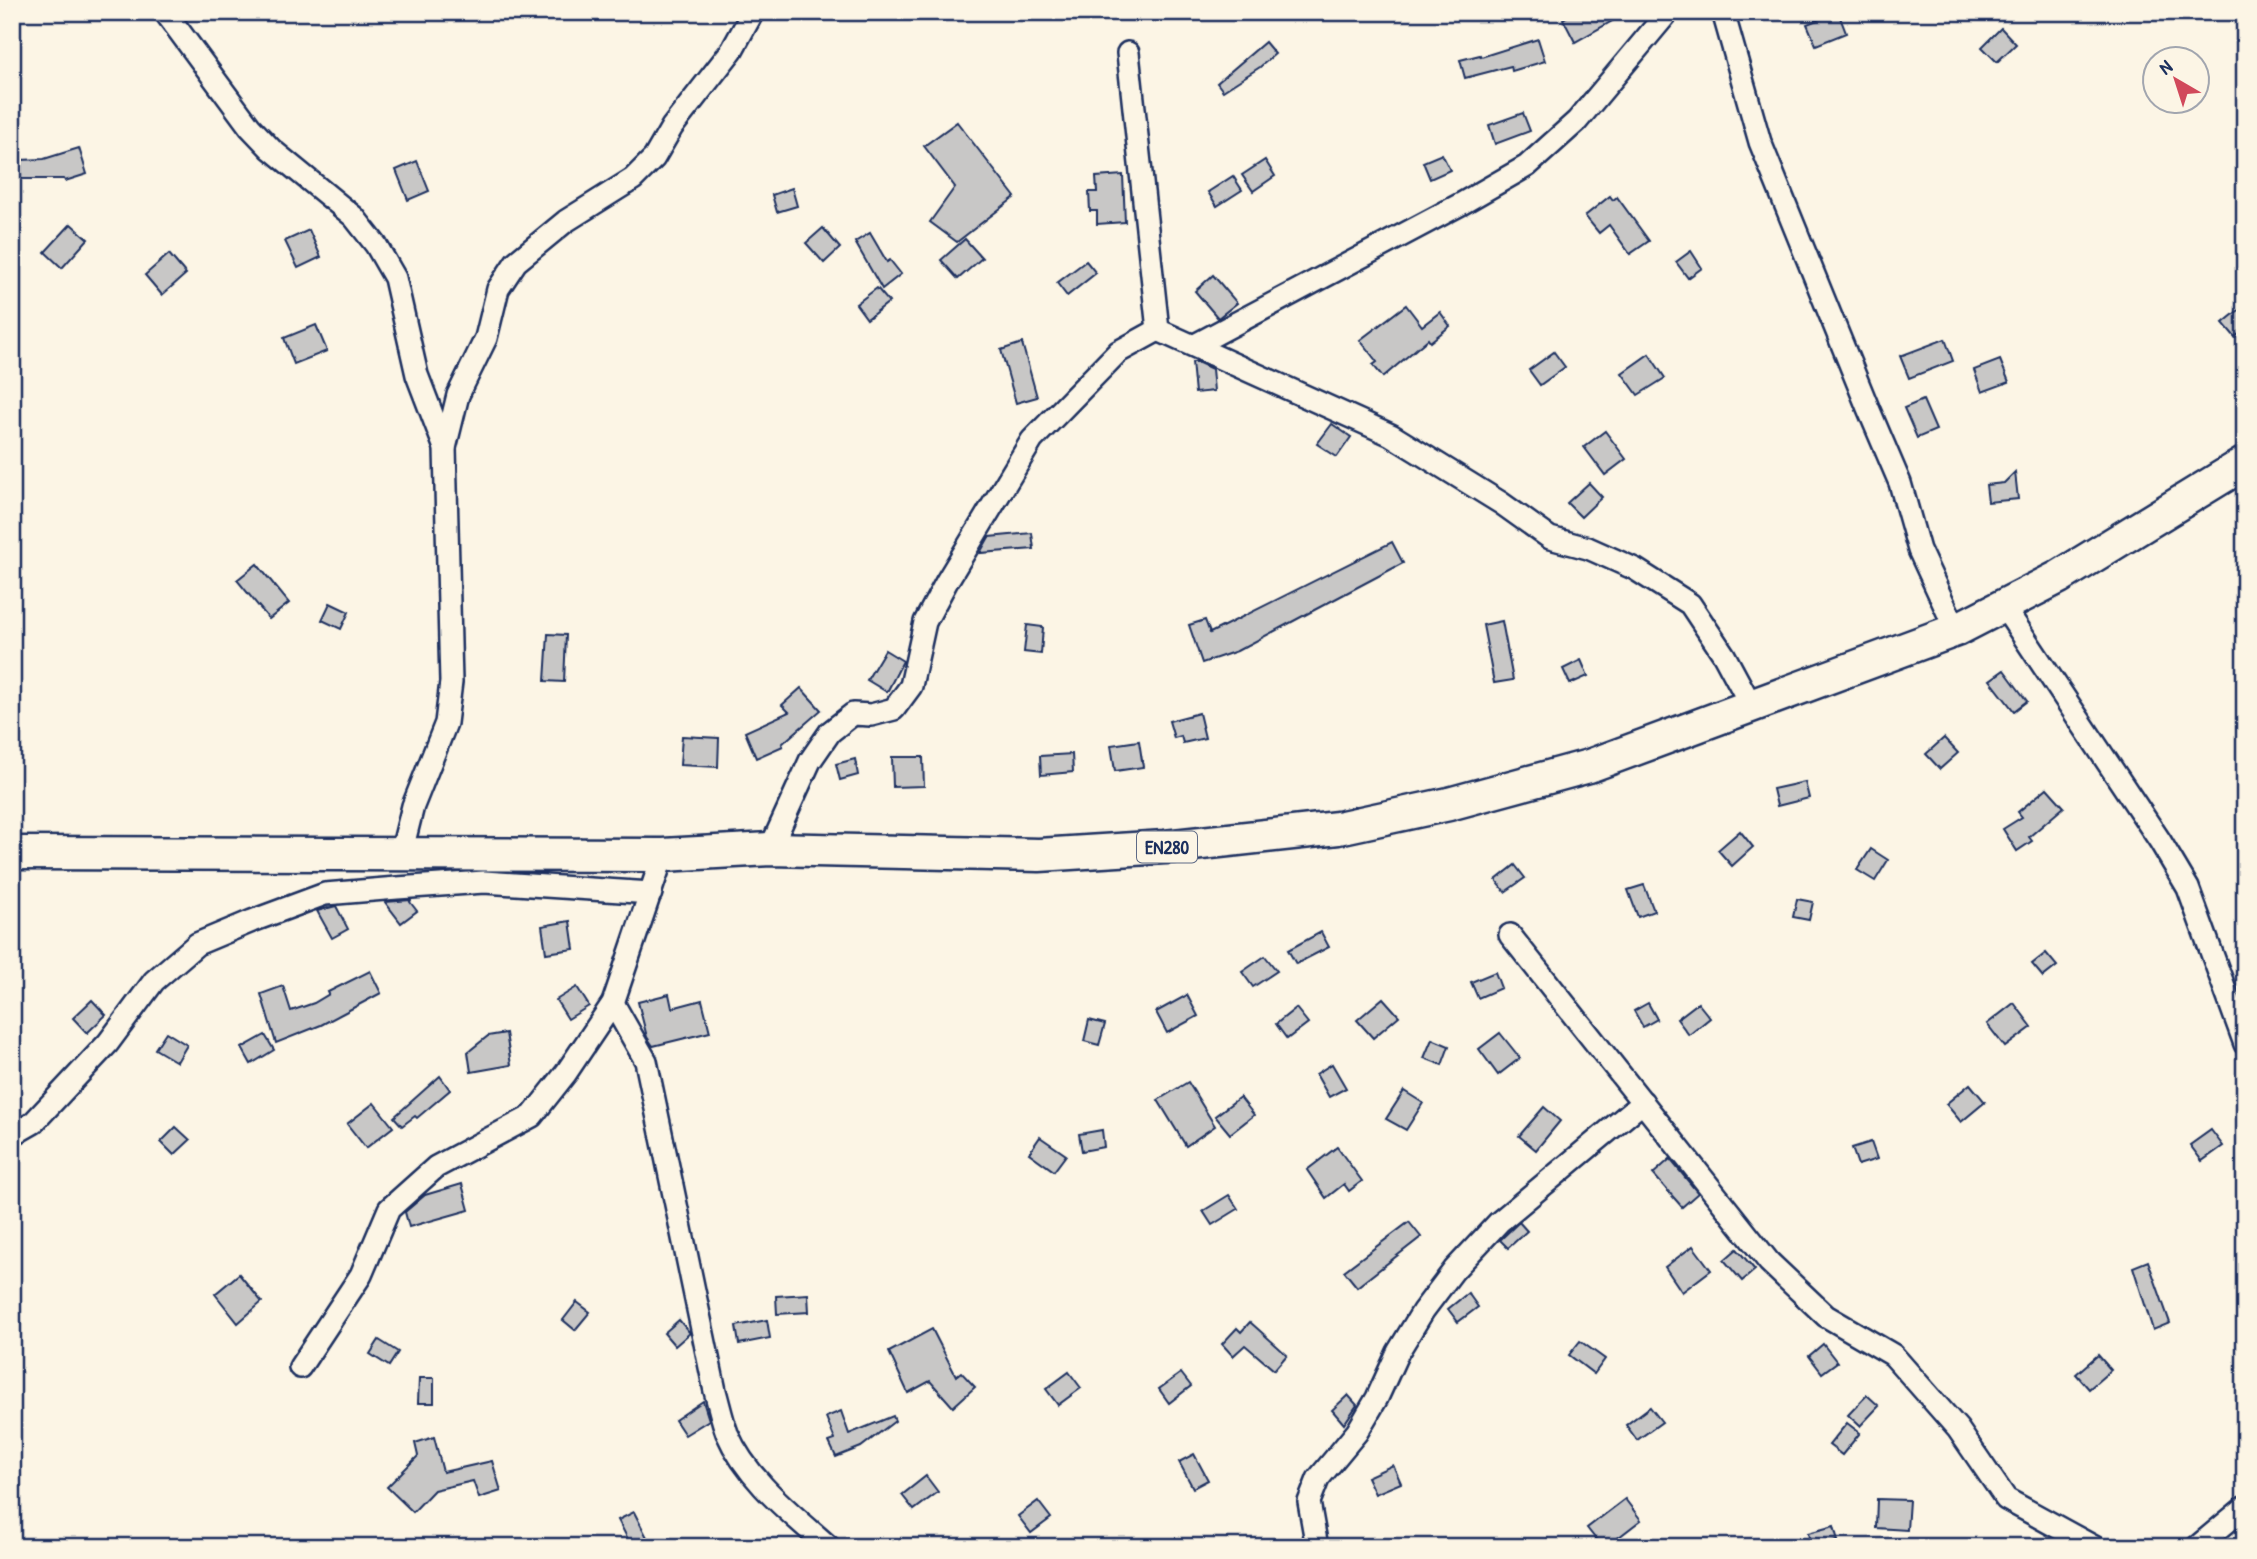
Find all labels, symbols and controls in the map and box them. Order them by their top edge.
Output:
north arrow [2142,46,2212,116]
text: N [2153,54,2177,80]
road number: EN280 [1137,832,1197,862]

